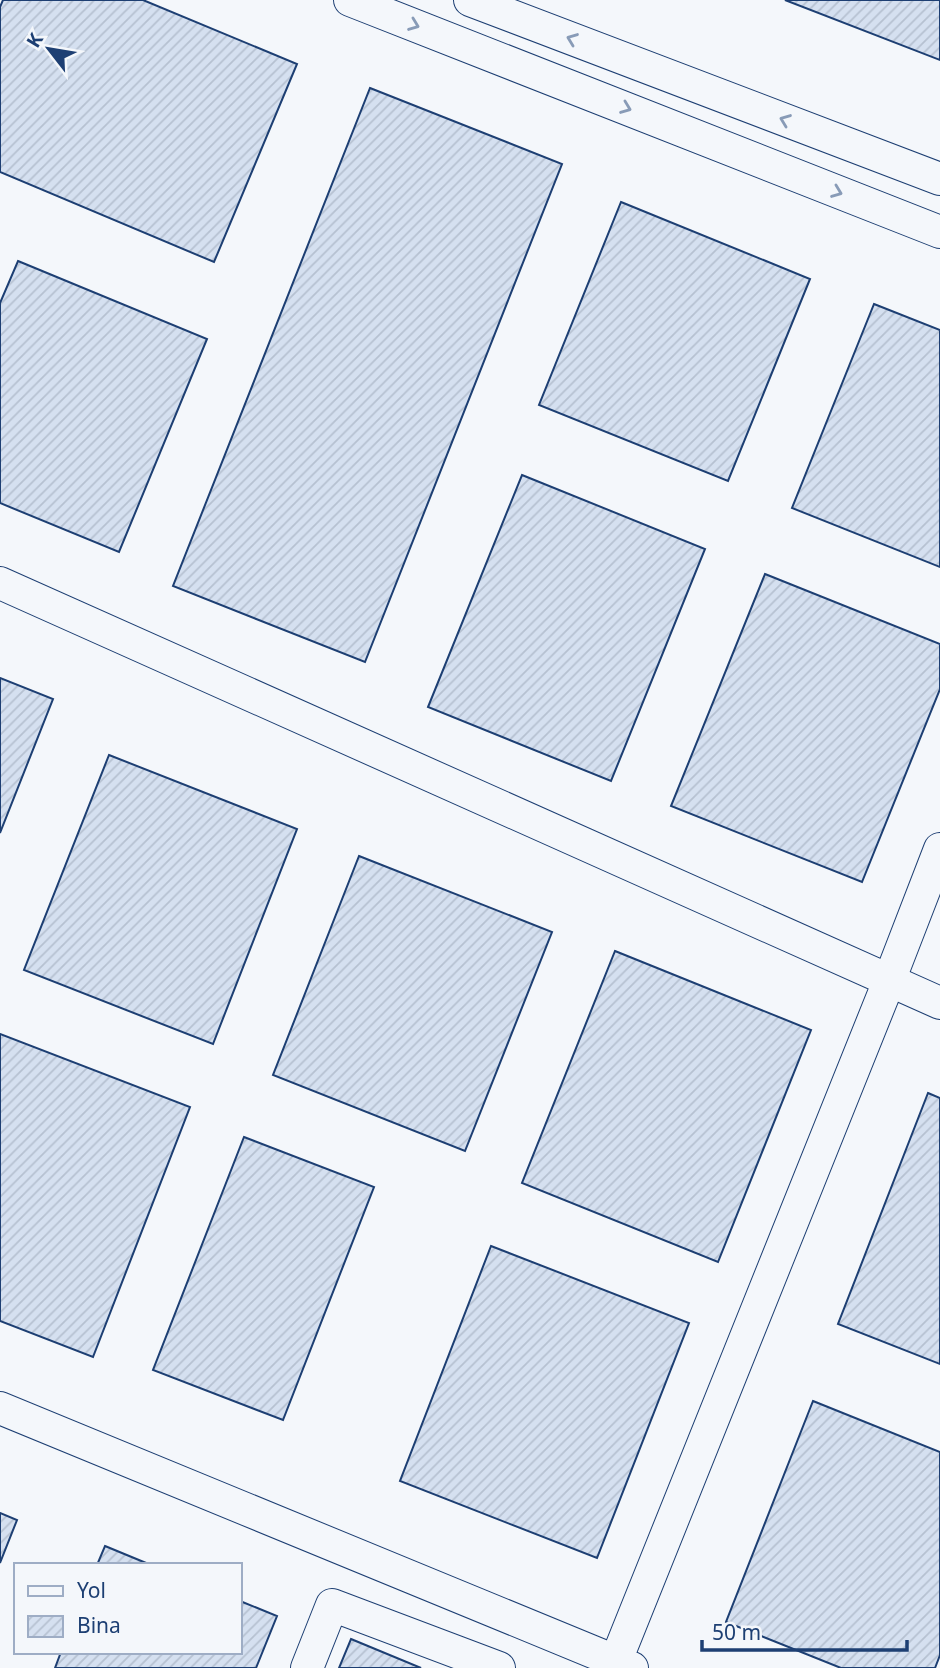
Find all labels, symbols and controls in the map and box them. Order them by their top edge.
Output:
north arrow [14,14,84,84]
one-way arrow [407,17,419,31]
text: K [20,28,49,52]
one-way arrow [567,33,579,47]
one-way arrow [619,100,631,114]
one-way arrow [779,114,791,128]
one-way arrow [831,183,843,197]
legend [14,1563,242,1654]
text: Yol [77,1576,106,1604]
scale bar [702,1608,907,1652]
text: Bina [77,1611,121,1639]
text: 50 m [712,1618,761,1646]

